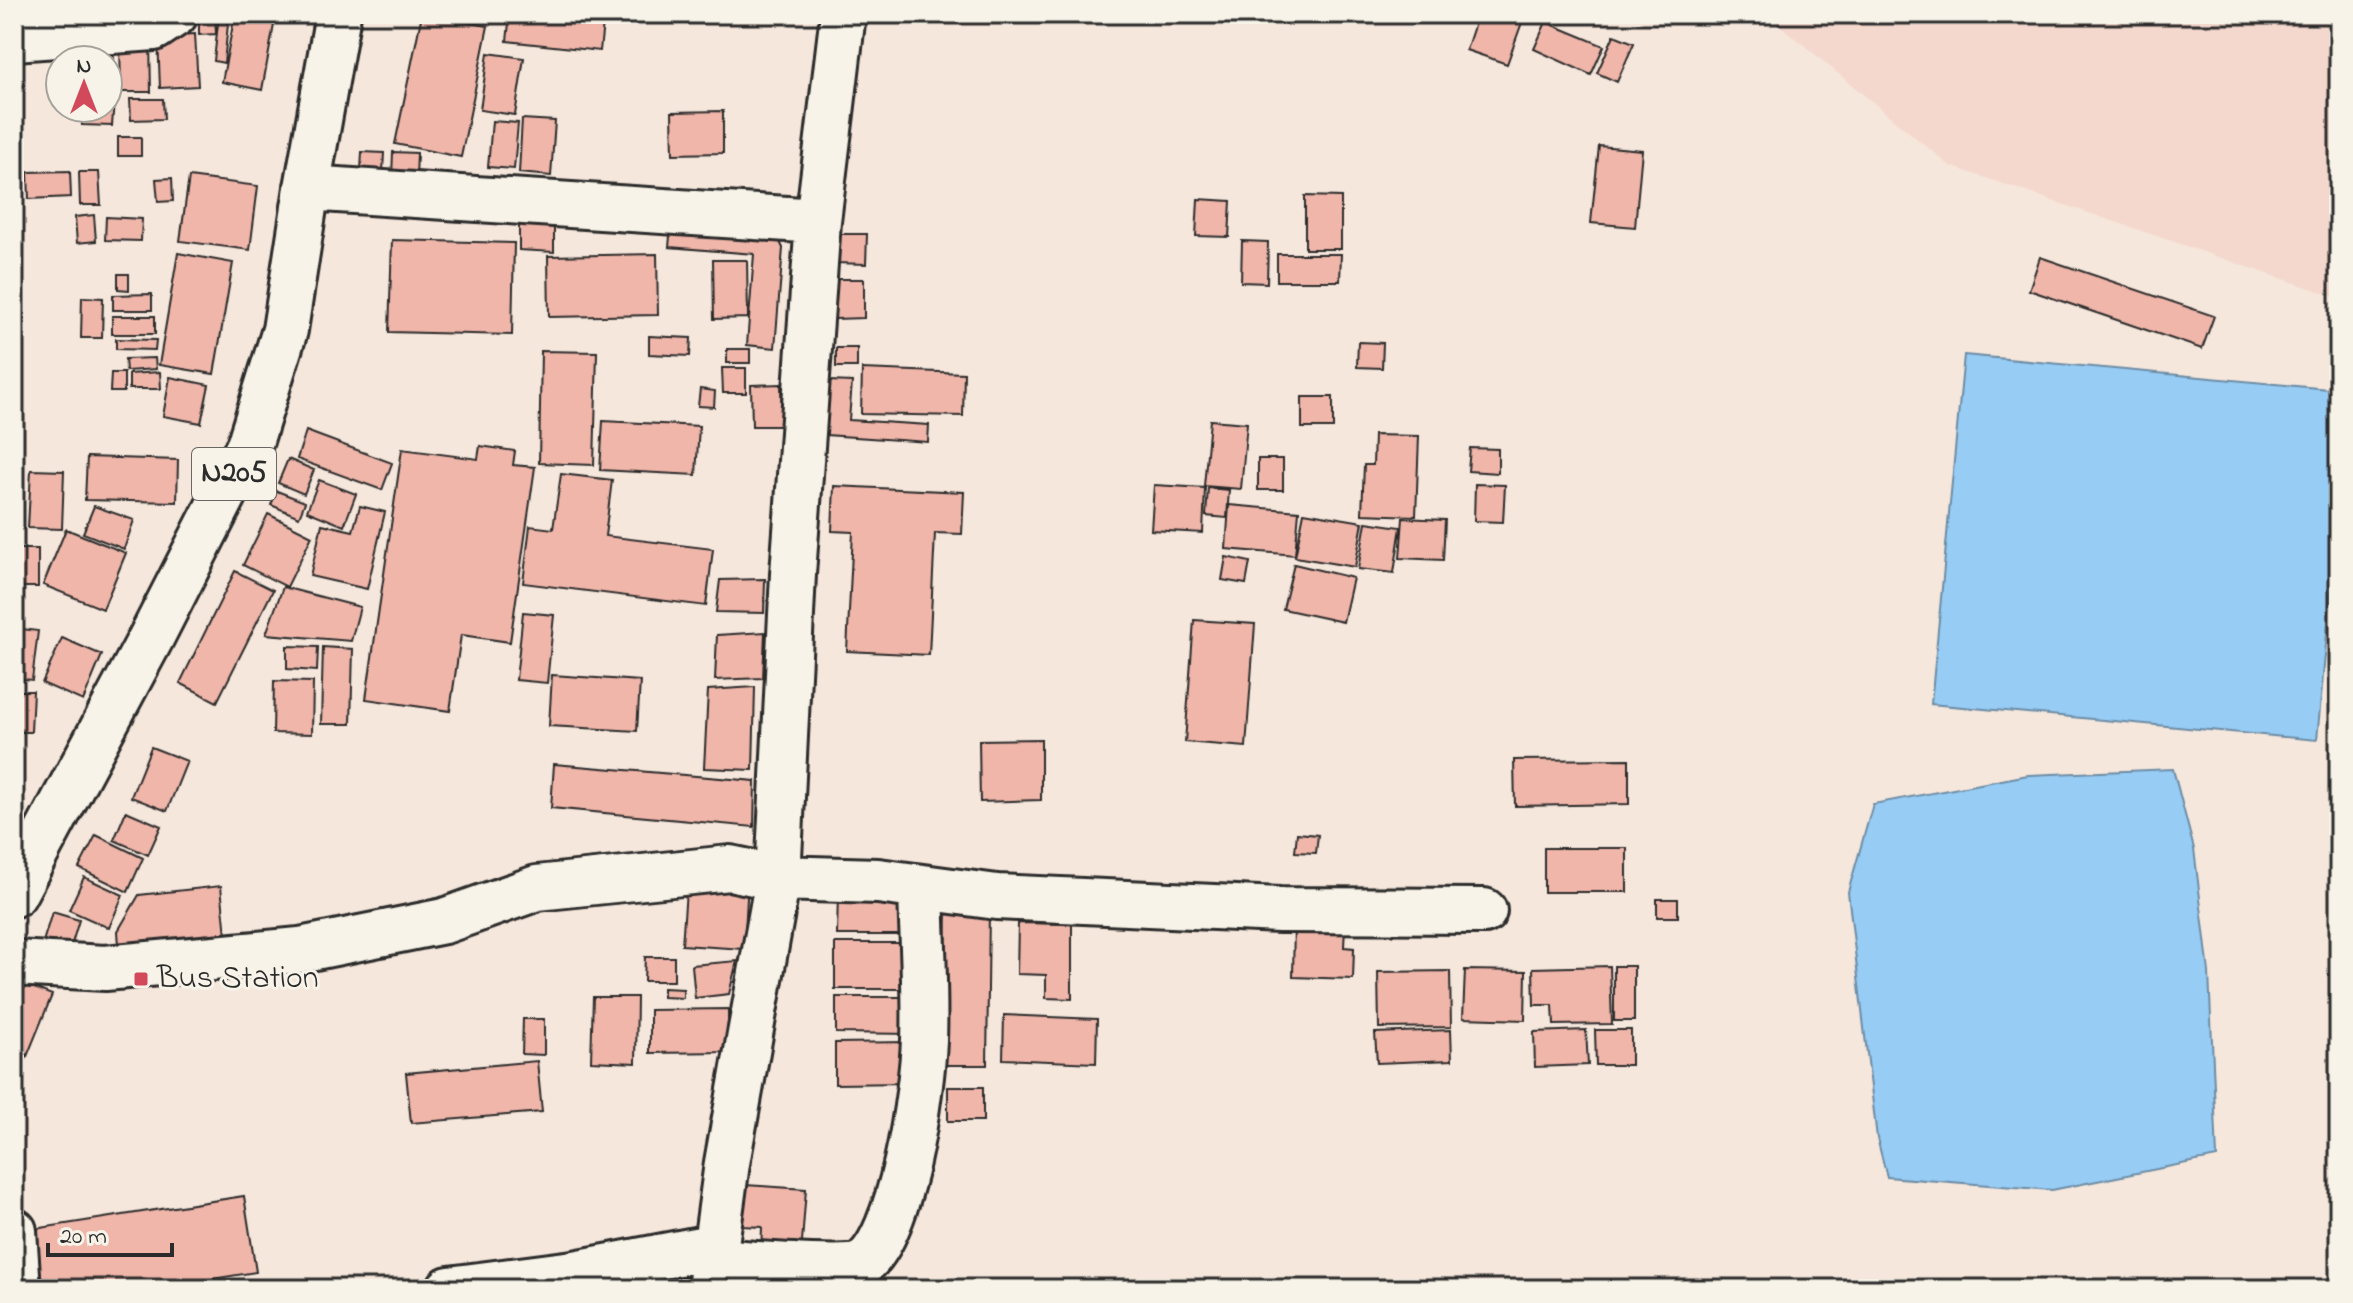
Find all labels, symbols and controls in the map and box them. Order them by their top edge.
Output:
north arrow [44,44,124,124]
text: N [77,51,91,83]
road number: N205 [192,448,276,500]
place label: Bus Station [156,956,319,1003]
marker: Bus Station [132,970,150,988]
scale bar [48,1207,172,1257]
text: 20 m [60,1220,107,1255]

